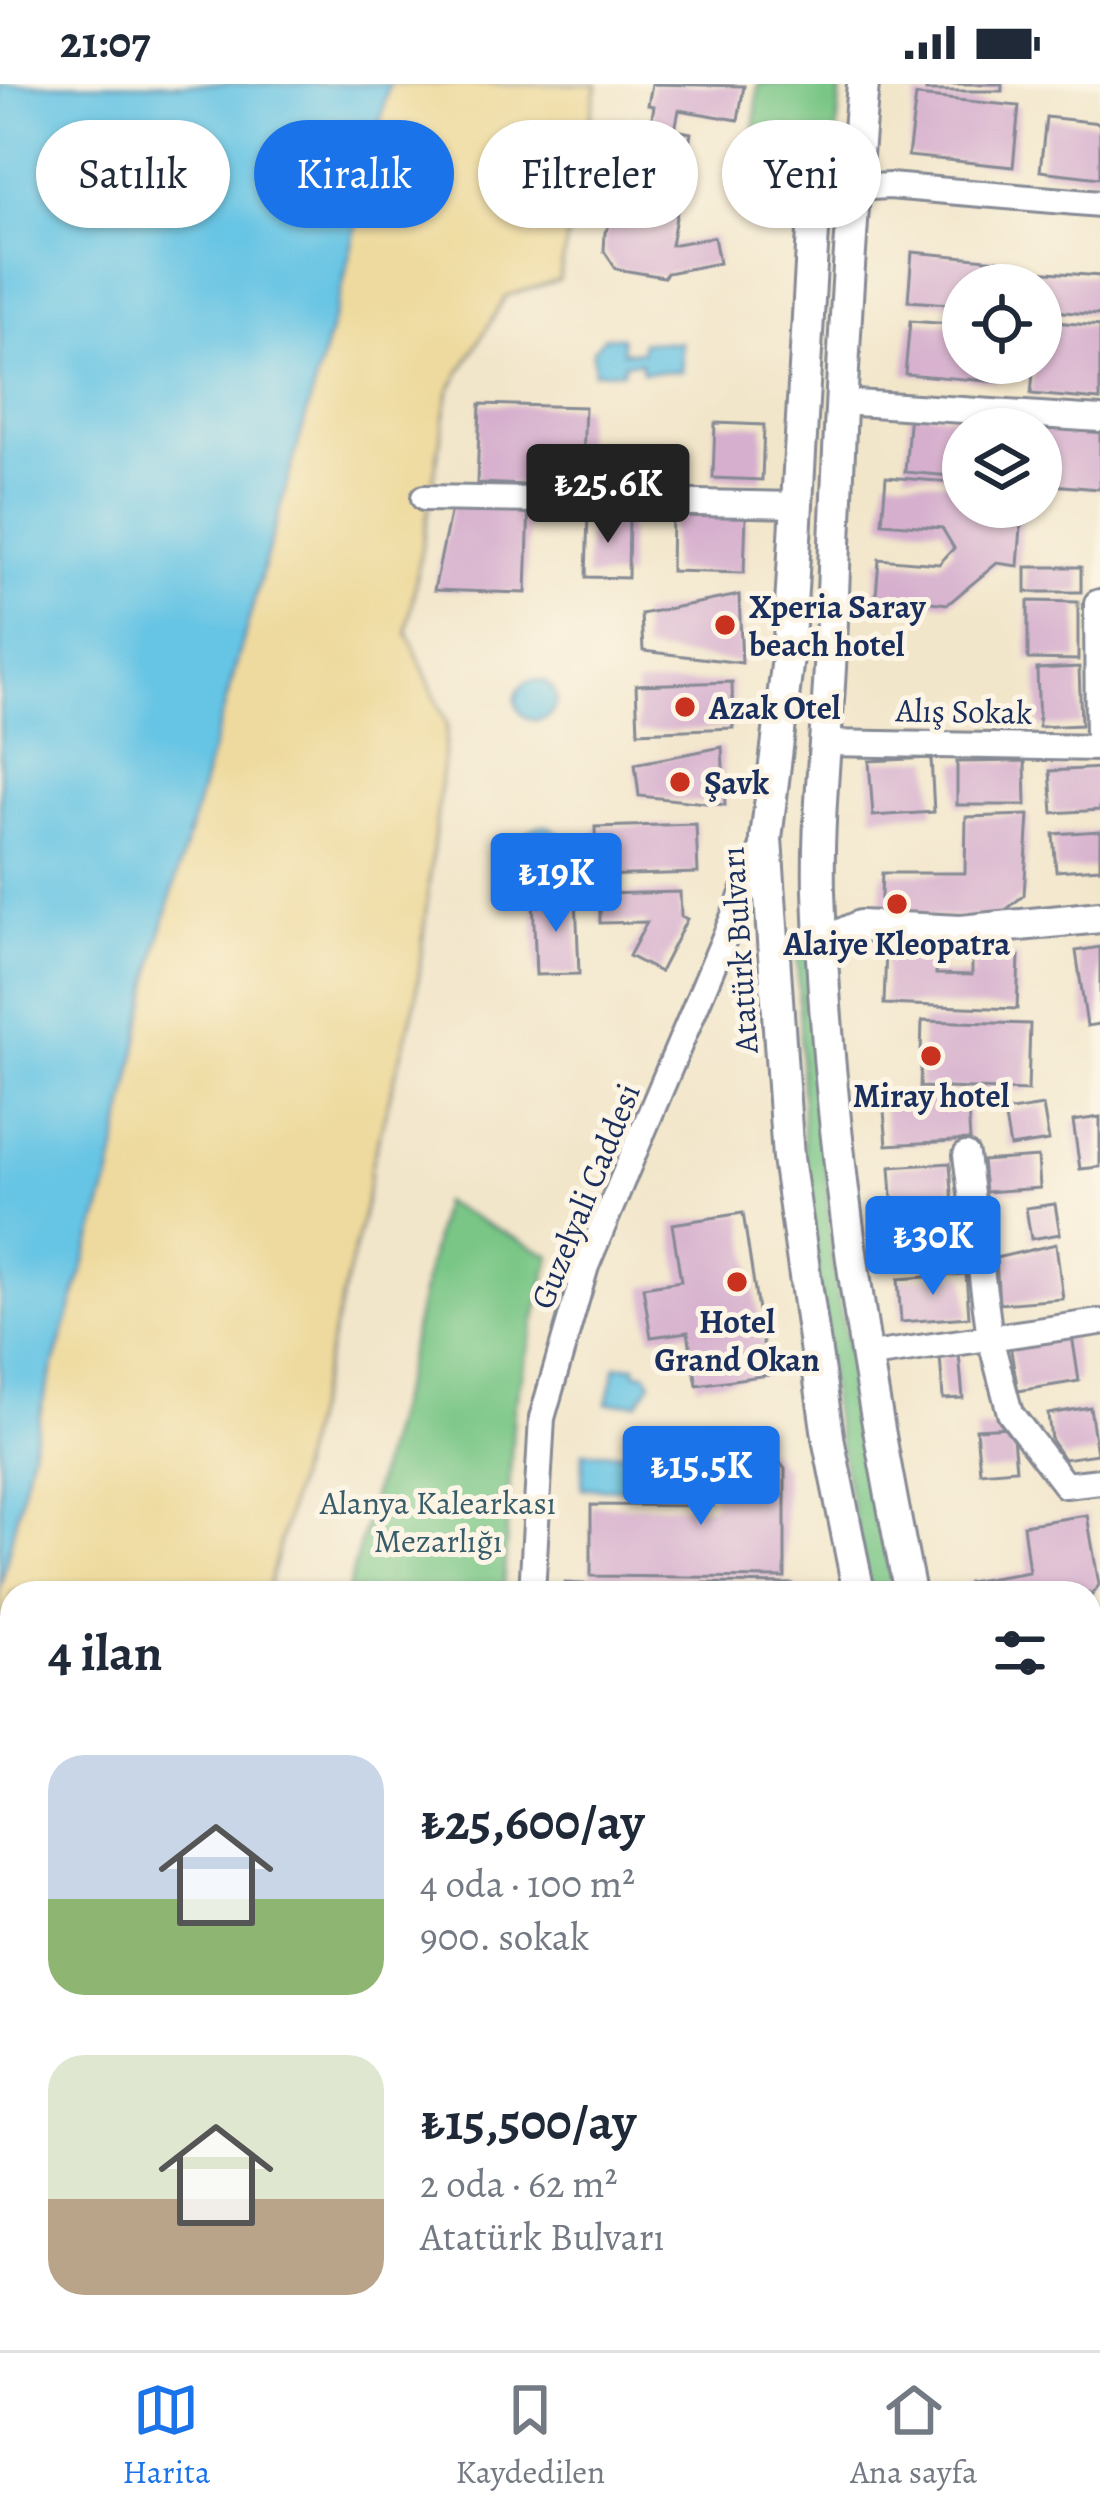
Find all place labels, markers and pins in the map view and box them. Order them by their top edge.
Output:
pin: ₺25.6K [510,444,706,546]
place label: Xperia Saray beach hotel [748,584,926,667]
marker: Xperia Saray beach hotel [712,612,738,638]
place label: Azak Otel [708,685,841,730]
marker: Azak Otel [672,694,698,720]
place label: Şavk [704,760,769,805]
marker: Şavk [667,769,693,795]
pin: ₺19K [485,833,627,935]
marker: Alaiye Kleopatra [884,891,910,917]
place label: Alaiye Kleopatra [783,921,1011,966]
marker: Miray hotel [918,1043,944,1069]
place label: Miray hotel [853,1073,1010,1118]
pin: ₺30K [862,1196,1004,1298]
marker: Hotel Grand Okan [724,1269,750,1295]
place label: Hotel Grand Okan [654,1299,820,1382]
pin: ₺15.5K [603,1426,799,1528]

